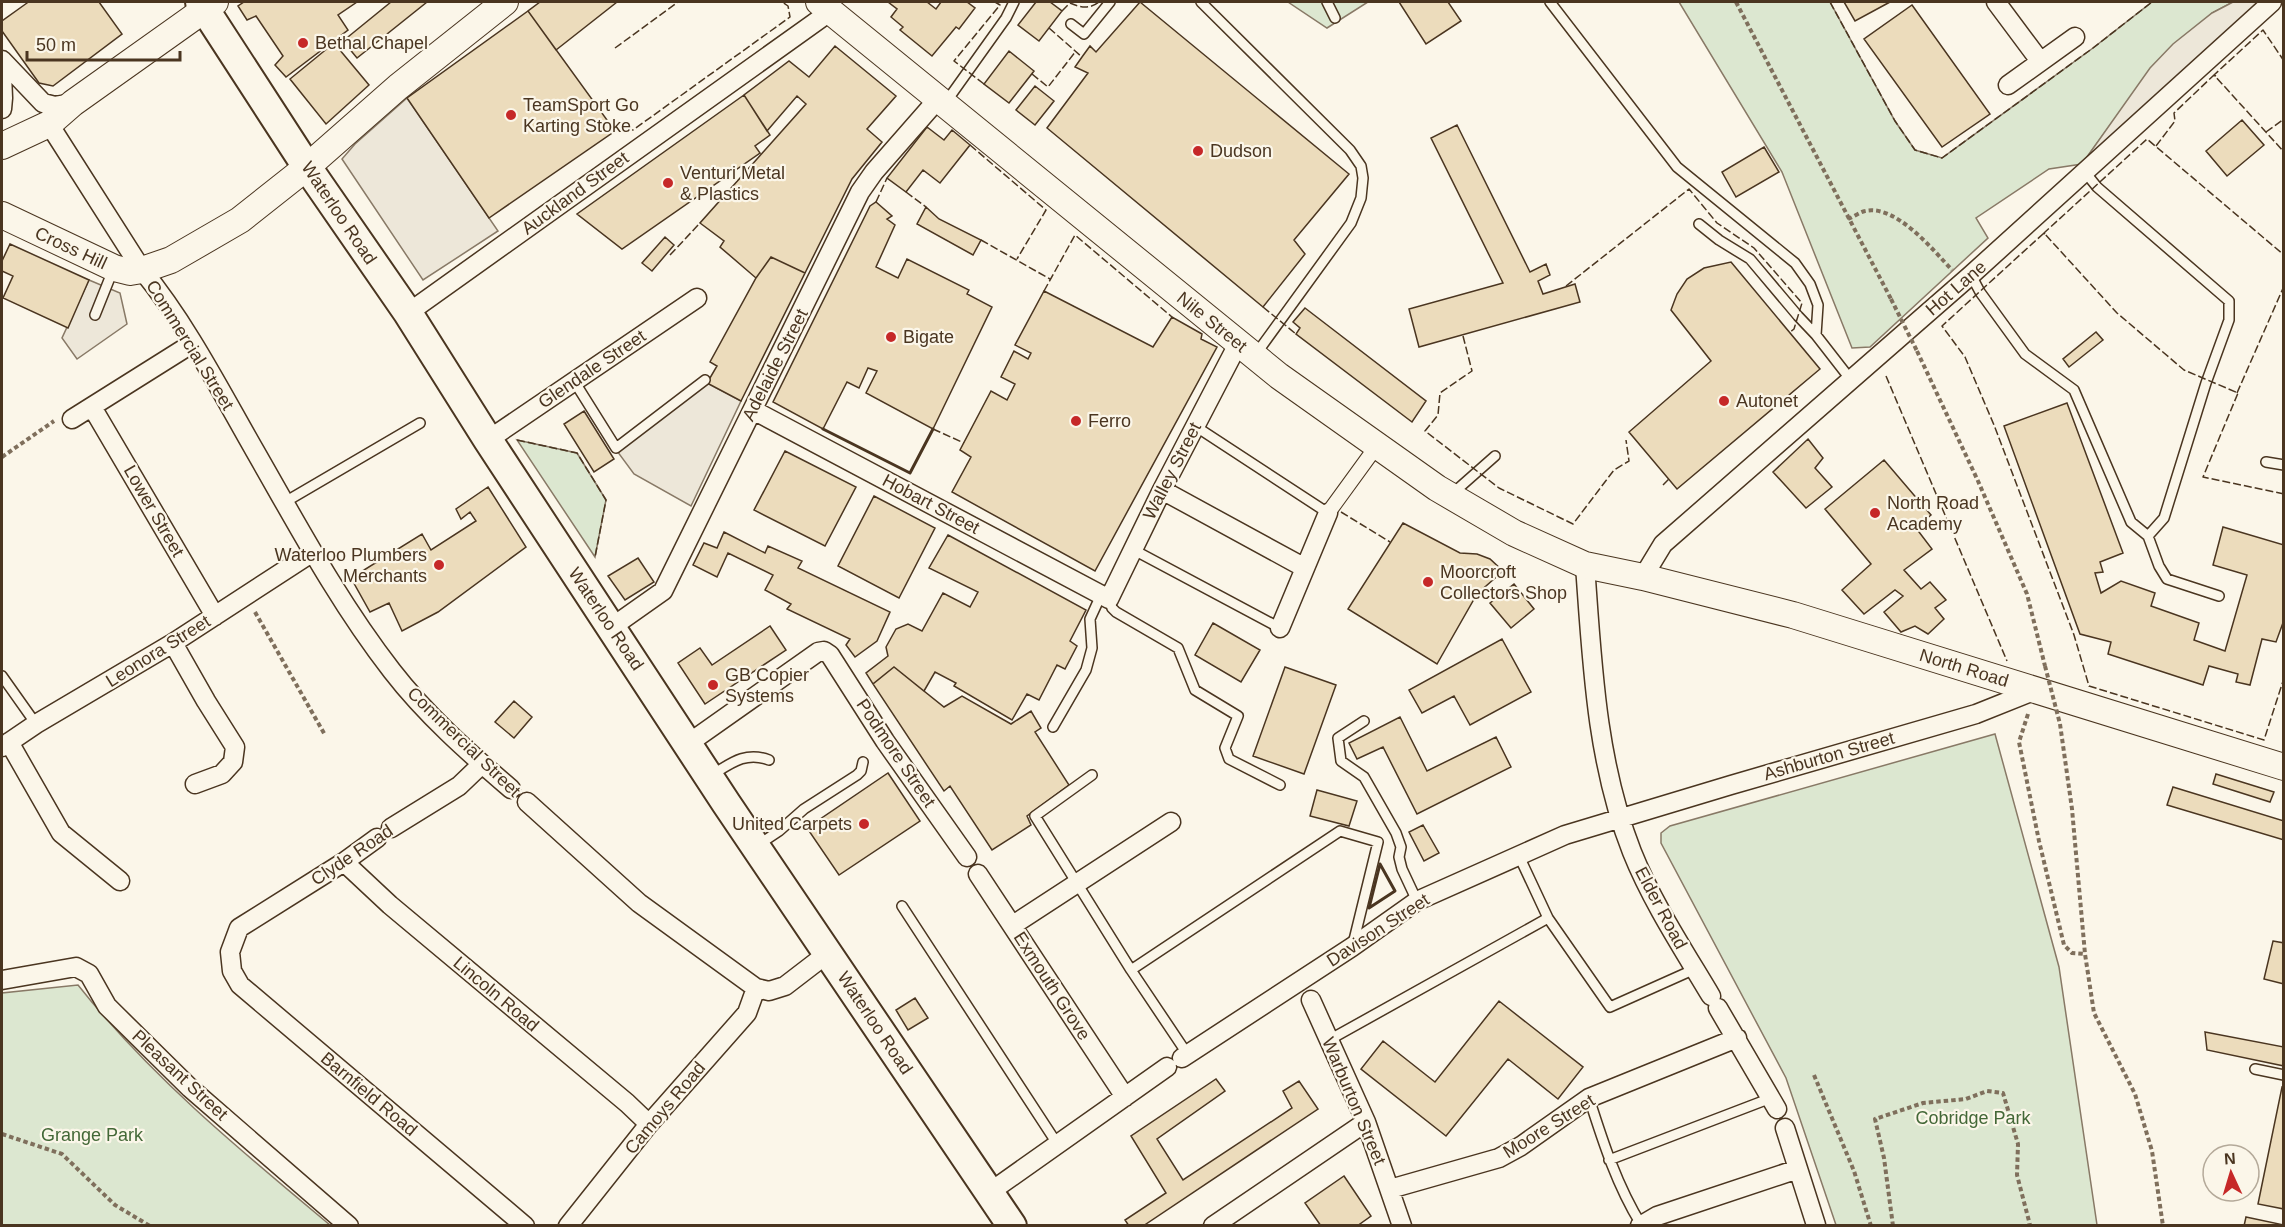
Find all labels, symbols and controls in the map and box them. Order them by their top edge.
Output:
scale bar [27,24,180,62]
place label: Bethal Chapel [315,33,428,53]
text: 50 m [36,35,76,55]
marker: Bethal Chapel [296,36,310,50]
place label: TeamSport Go Karting Stoke [523,95,639,136]
marker: TeamSport Go Karting Stoke [504,108,518,122]
place label: Dudson [1210,141,1272,161]
marker: Dudson [1191,144,1205,158]
street label: Auckland Street [518,148,632,238]
street label: Waterloo Road [297,158,381,268]
place label: Venturi Metal & Plastics [680,163,785,204]
marker: Venturi Metal & Plastics [661,176,675,190]
street label: Cross Hill [32,223,110,273]
street label: Hot Lane [1922,256,1990,320]
street label: Commercial Street [142,277,238,413]
street label: Nile Street [1173,288,1251,356]
street label: Adelaide Street [738,306,812,424]
street label: Glendale Street [535,326,649,412]
place label: Bigate [903,327,954,347]
marker: Bigate [884,330,898,344]
place label: Autonet [1736,391,1798,411]
marker: Autonet [1717,394,1731,408]
place label: Ferro [1088,411,1131,431]
marker: Ferro [1069,414,1083,428]
street label: Walley Street [1139,419,1205,523]
street label: Lower Street [120,462,188,560]
street label: Hobart Street [879,470,983,538]
place label: North Road Academy [1887,493,1979,534]
marker: North Road Academy [1868,506,1882,520]
place label: Waterloo Plumbers Merchants [275,545,427,586]
marker: Waterloo Plumbers Merchants [432,558,446,572]
place label: Moorcroft Collectors Shop [1440,562,1567,603]
street label: Waterloo Road [564,564,648,674]
marker: Moorcroft Collectors Shop [1421,575,1435,589]
street label: Leonora Street [102,611,214,691]
street label: North Road [1917,645,2011,691]
place label: GB Copier Systems [725,665,809,706]
marker: GB Copier Systems [706,678,720,692]
street label: Commercial Street [403,683,525,801]
street label: Podmore Street [852,695,940,811]
street label: Ashburton Street [1761,728,1897,784]
place label: United Carpets [732,814,852,834]
marker: United Carpets [857,817,871,831]
street label: Clyde Road [307,820,397,890]
street label: Elder Road [1631,864,1691,952]
street label: Davison Street [1323,889,1433,971]
street label: Exmouth Grove [1010,928,1094,1044]
street label: Lincoln Road [449,953,543,1035]
street label: Waterloo Road [833,968,917,1078]
street label: Pleasant Street [128,1026,232,1124]
street label: Warburton Street [1318,1034,1390,1168]
street label: Barnfield Road [317,1048,421,1140]
street label: Camoys Road [621,1058,709,1158]
street label: Moore Street [1500,1090,1598,1162]
park label: Cobridge Park [1915,1108,2032,1128]
park label: Grange Park [41,1125,144,1145]
north arrow [2201,1143,2261,1203]
text: N [2224,1150,2236,1167]

